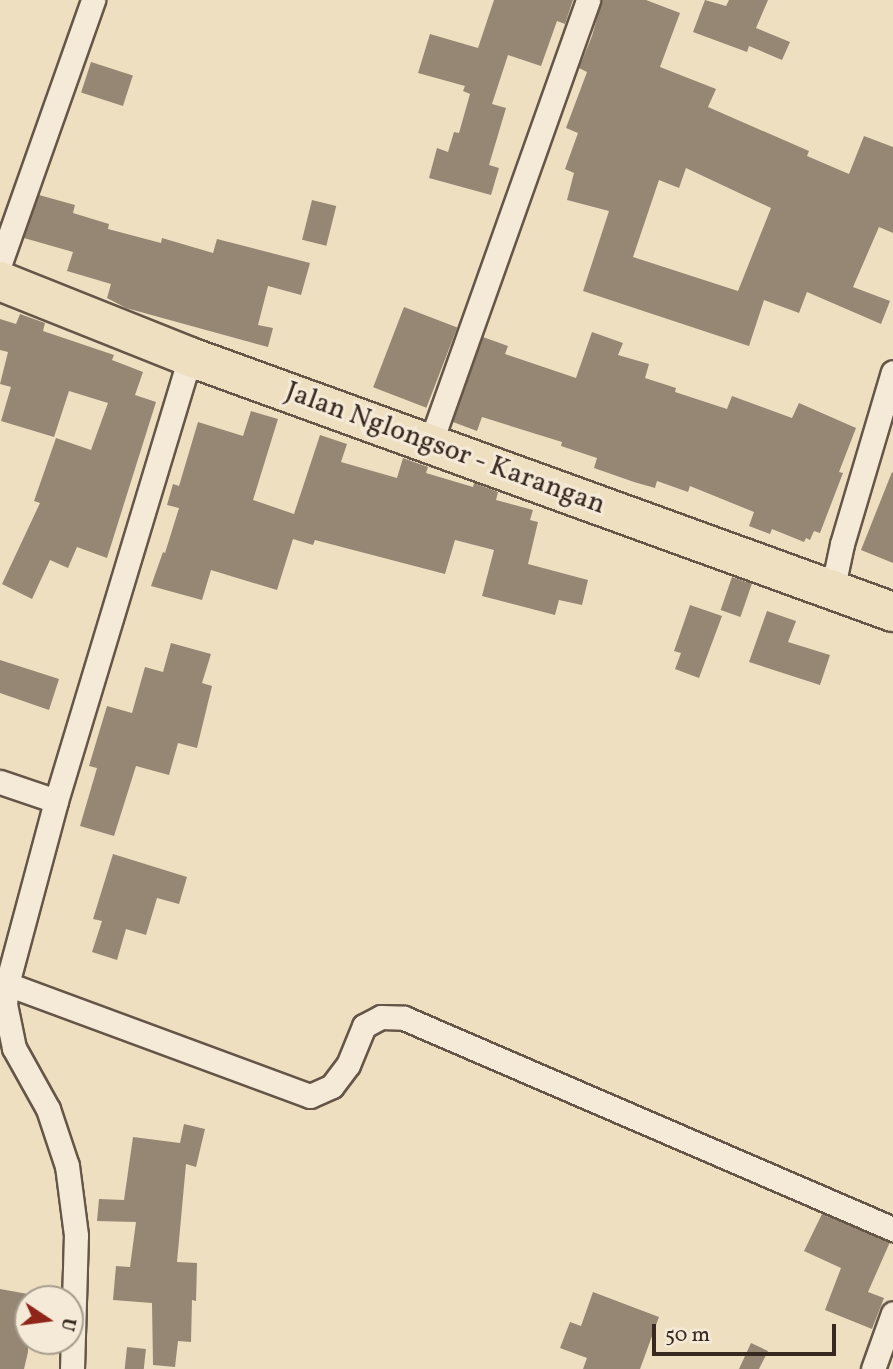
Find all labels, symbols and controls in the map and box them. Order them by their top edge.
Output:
street label: Jalan Nglongsor - Karangan [280,375,610,523]
north arrow [14,1285,84,1355]
scale bar [655,1310,839,1354]
text: U [53,1315,82,1334]
text: 50 m [665,1321,710,1350]

